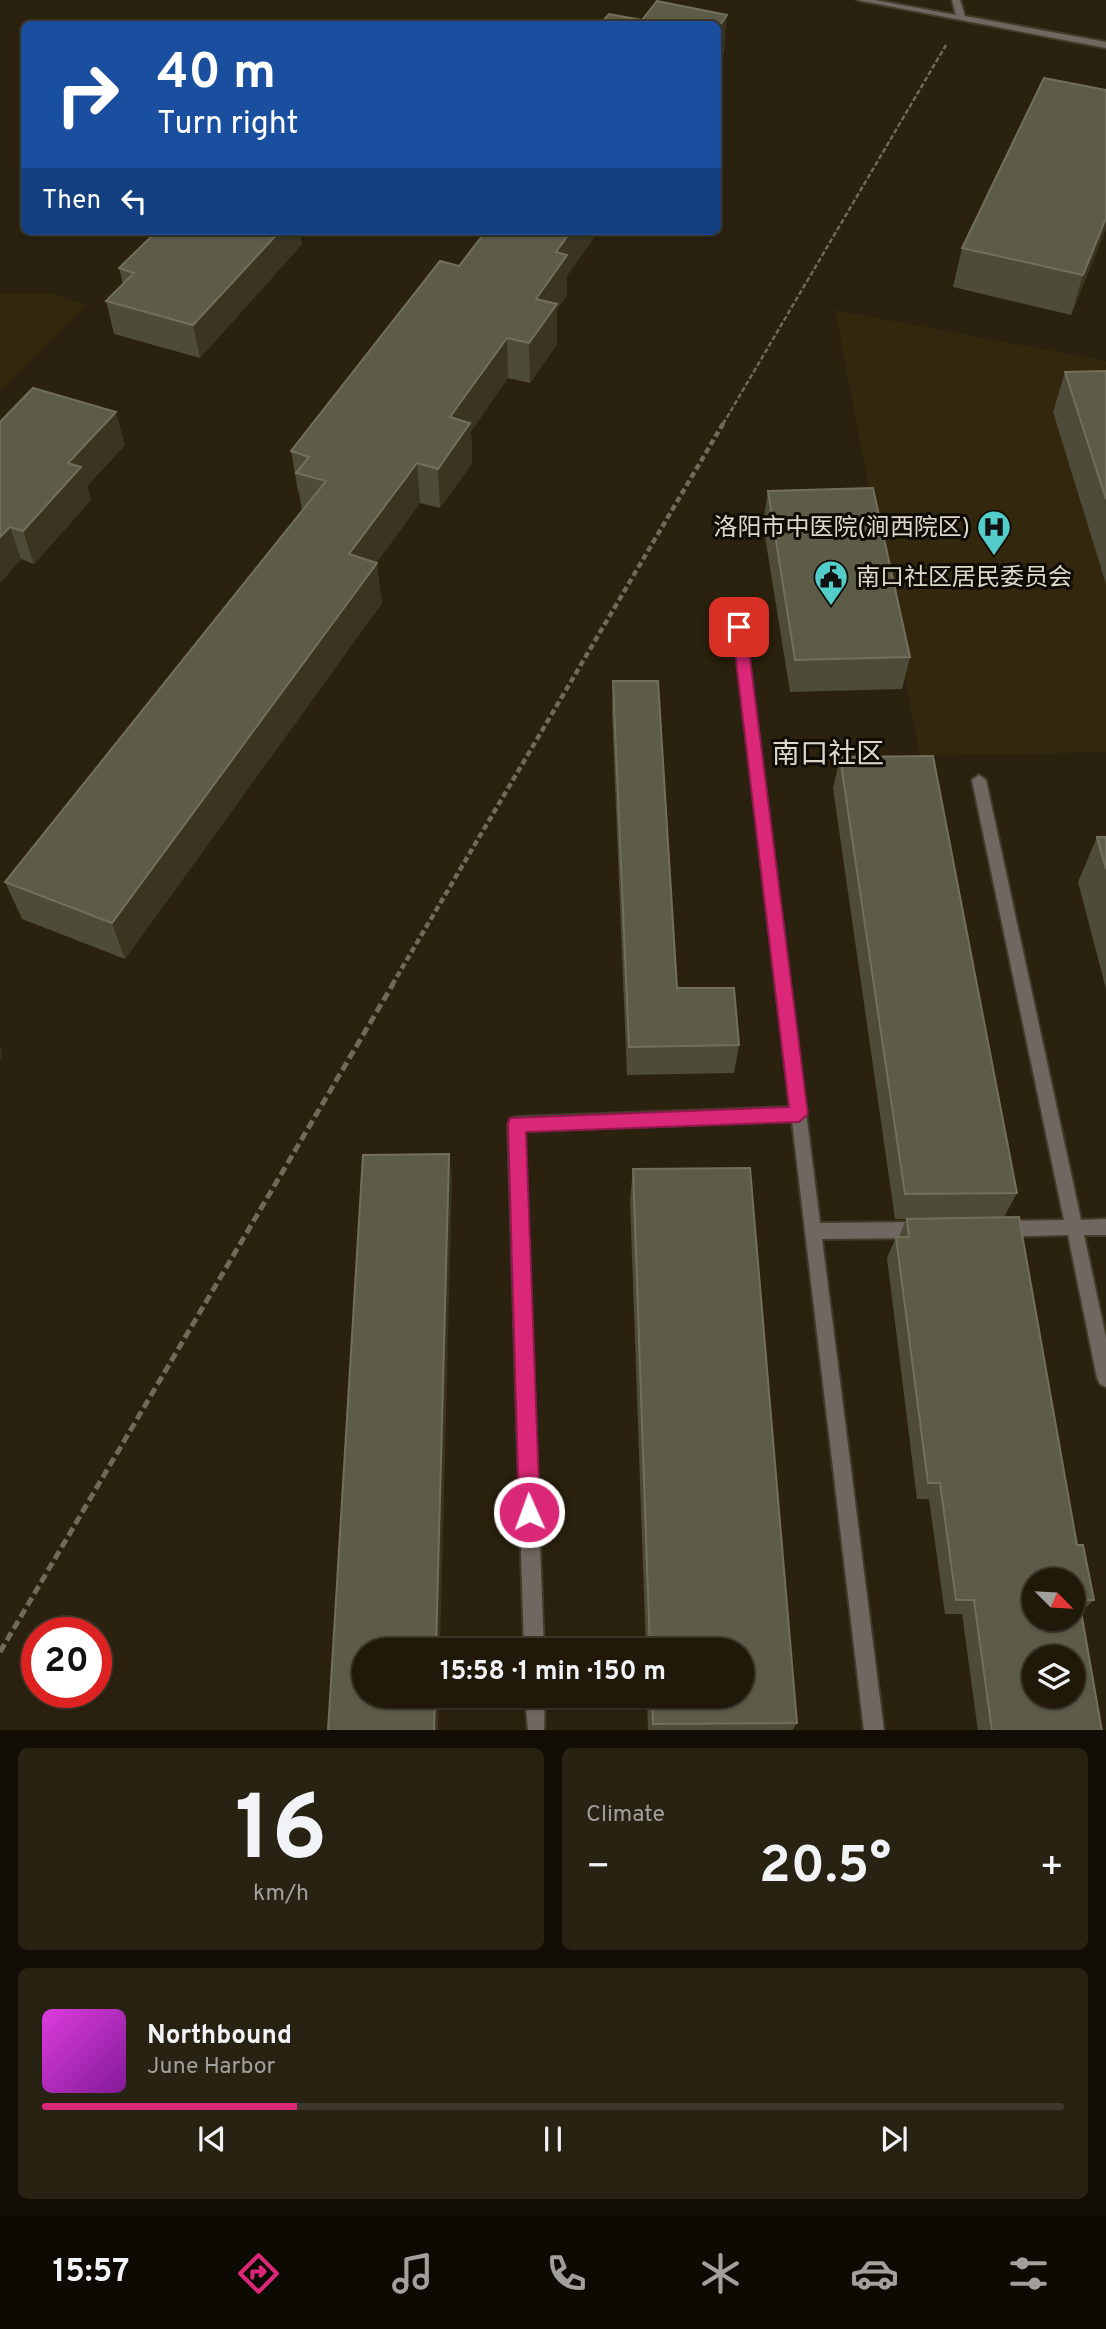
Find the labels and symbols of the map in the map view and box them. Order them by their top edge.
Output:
hospital icon: 洛阳市中医院(涧西院区) [975,508,1013,557]
place label: 洛阳市中医院(涧西院区) [714,514,970,544]
public building icon: 南口社区居民委员会 [812,558,850,607]
place label: 南口社区居民委员会 [856,564,1072,594]
pin [709,597,769,657]
district label: 南口社区 [772,738,884,774]
position arrow [492,1475,566,1549]
north arrow [1022,1568,1085,1631]
speed limit sign: 20 [21,1617,112,1708]

